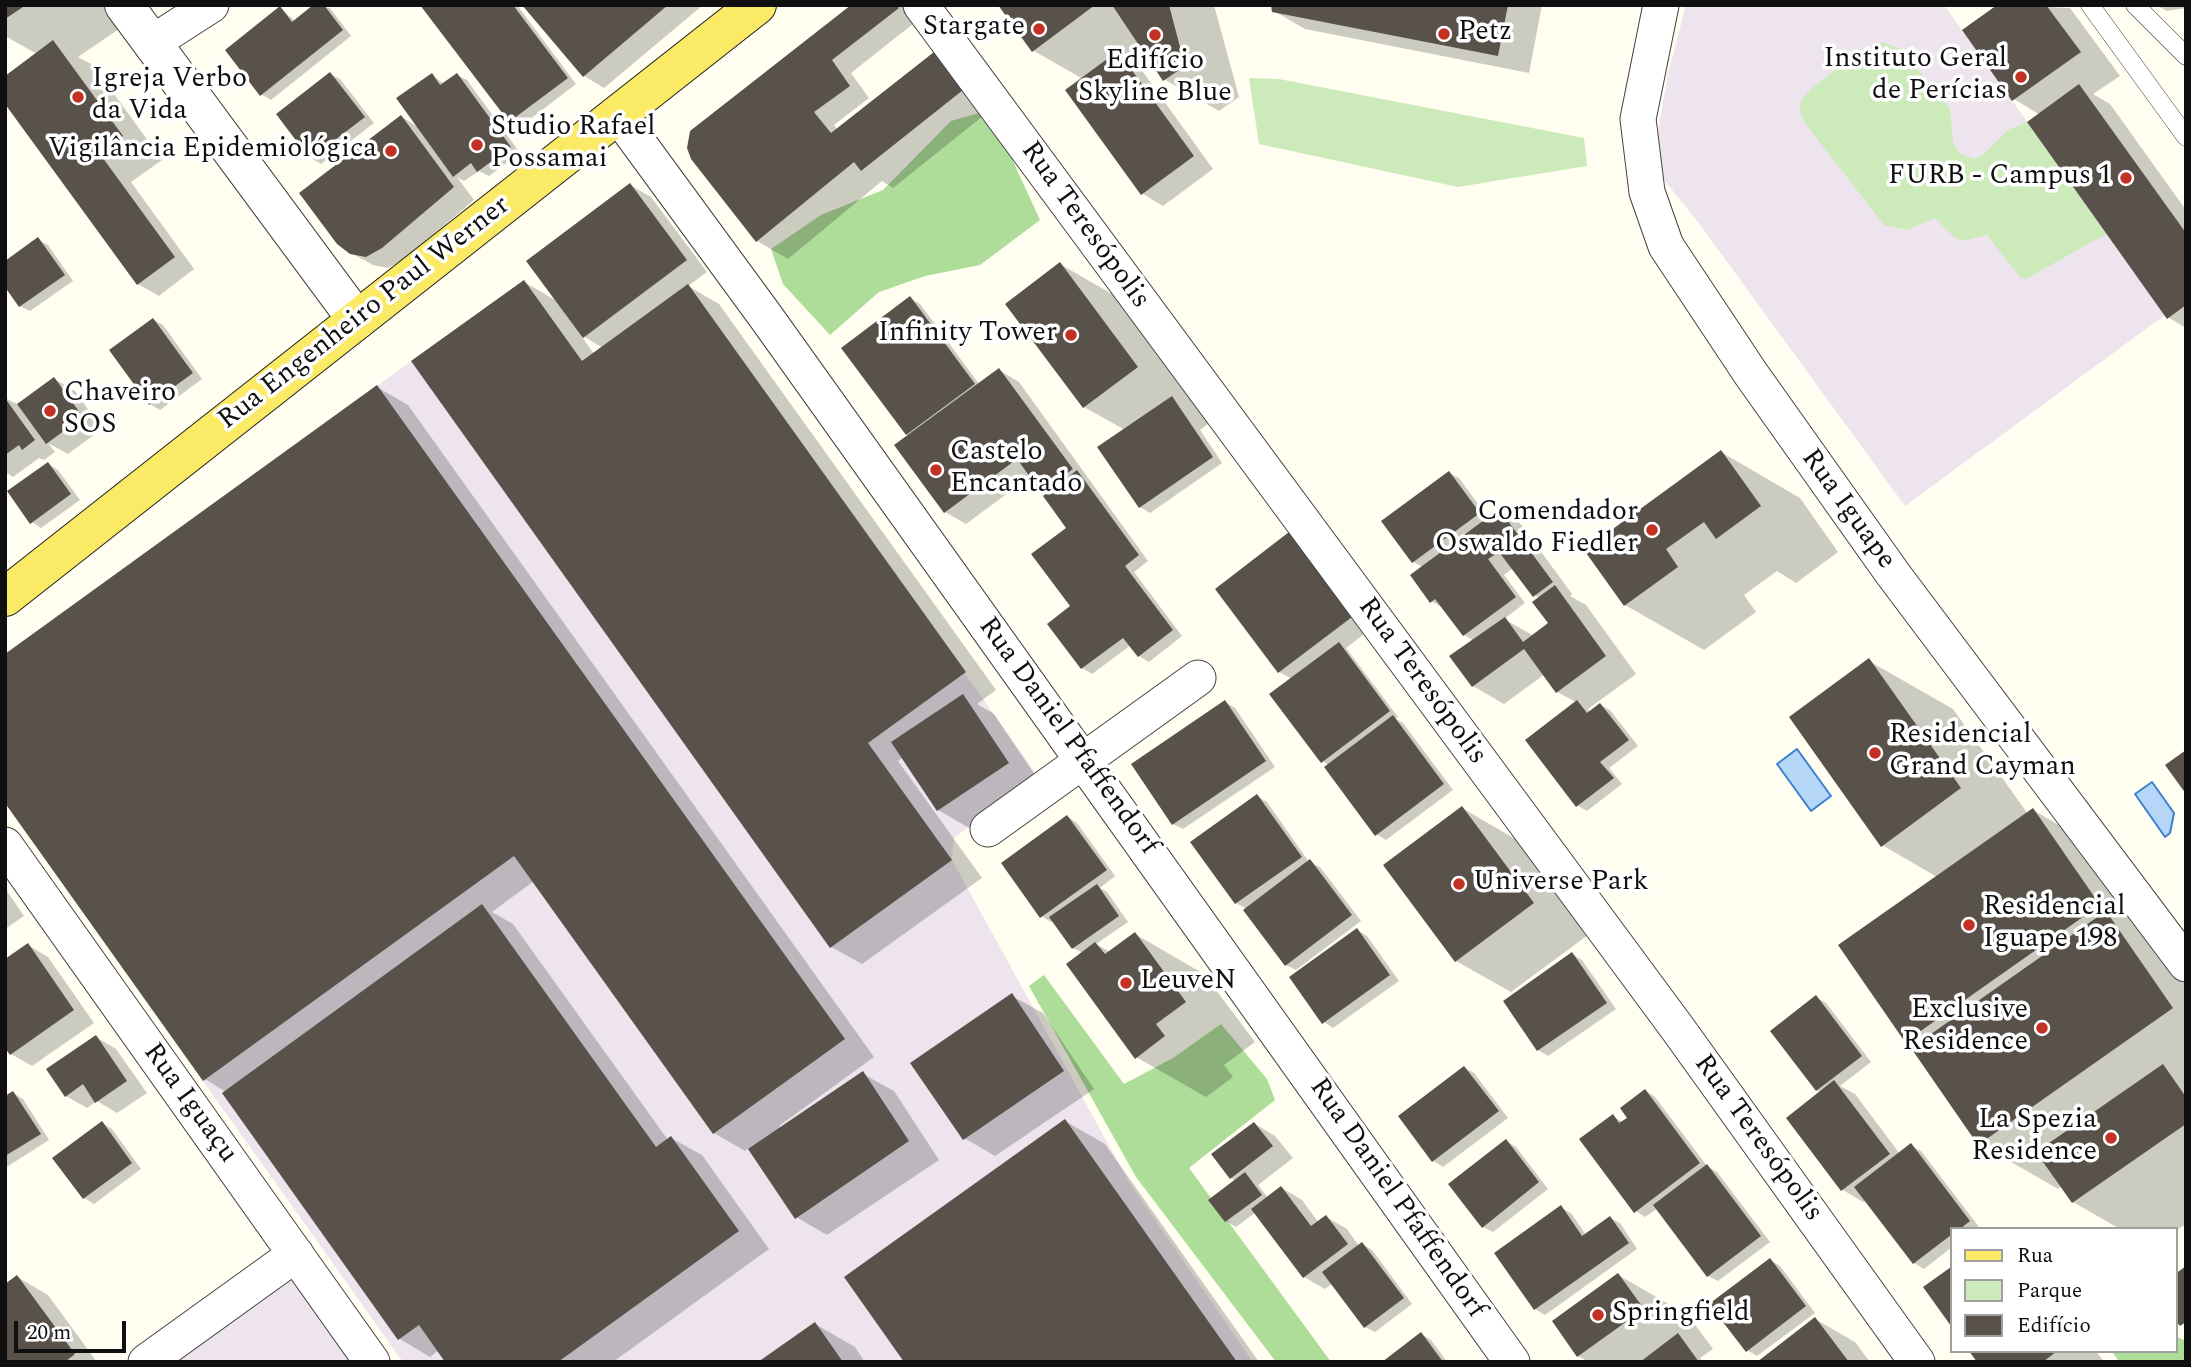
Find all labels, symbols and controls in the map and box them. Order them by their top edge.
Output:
place label: Stargate [923,12,1025,46]
place label: Petz [1458,17,1512,51]
marker: Stargate [1031,21,1047,37]
marker: Petz [1436,26,1452,42]
marker: Edifício Skyline Blue [1147,27,1163,43]
place label: Instituto Geral de Perícias [1823,44,2007,110]
place label: Edifício Skyline Blue [1078,46,1232,112]
place label: Igreja Verbo da Vida [92,64,247,130]
marker: Instituto Geral de Perícias [2013,69,2029,85]
marker: Igreja Verbo da Vida [70,89,86,105]
place label: Studio Rafael Possamai [491,112,656,178]
place label: Vigilância Epidemiológica [48,134,377,168]
street label: Rua Teresópolis [1012,136,1156,316]
marker: Studio Rafael Possamai [469,137,485,153]
marker: Vigilância Epidemiológica [383,143,399,159]
place label: FURB - Campus 1 [1888,161,2112,195]
marker: FURB - Campus 1 [2118,170,2134,186]
street label: Rua Engenheiro Paul Werner [213,190,517,438]
place label: Infinity Tower [878,318,1057,352]
marker: Infinity Tower [1063,327,1079,343]
place label: Chaveiro SOS [64,378,176,444]
marker: Chaveiro SOS [42,403,58,419]
place label: Castelo Encantado [950,437,1082,503]
street label: Rua Iguape [1792,443,1902,577]
marker: Castelo Encantado [928,462,944,478]
place label: Comendador Oswaldo Fiedler [1435,497,1638,563]
marker: Comendador Oswaldo Fiedler [1644,522,1660,538]
street label: Rua Teresópolis [1349,592,1493,772]
street label: Rua Daniel Pfaffendorf [970,612,1164,862]
place label: Residencial Grand Cayman [1889,720,2076,786]
marker: Residencial Grand Cayman [1867,745,1883,761]
place label: Universe Park [1473,867,1649,901]
marker: Universe Park [1451,876,1467,892]
place label: Residencial Iguape 198 [1983,892,2125,958]
marker: Residencial Iguape 198 [1961,917,1977,933]
place label: LeuveN [1140,966,1236,1000]
marker: LeuveN [1118,975,1134,991]
place label: Exclusive Residence [1903,995,2028,1061]
marker: Exclusive Residence [2034,1020,2050,1036]
street label: Rua Iguaçu [134,1038,244,1170]
street label: Rua Teresópolis [1685,1049,1829,1229]
street label: Rua Daniel Pfaffendorf [1300,1073,1492,1325]
place label: La Spezia Residence [1972,1105,2097,1171]
marker: La Spezia Residence [2103,1130,2119,1146]
legend [1950,1227,2177,1353]
text: Rua [2017,1240,2053,1272]
text: Parque [2017,1275,2082,1307]
place label: Springfield [1612,1298,1750,1332]
marker: Springfield [1590,1307,1606,1323]
scale bar [18,1308,130,1352]
text: Edifício [2017,1310,2091,1342]
text: 20 m [27,1317,71,1349]

